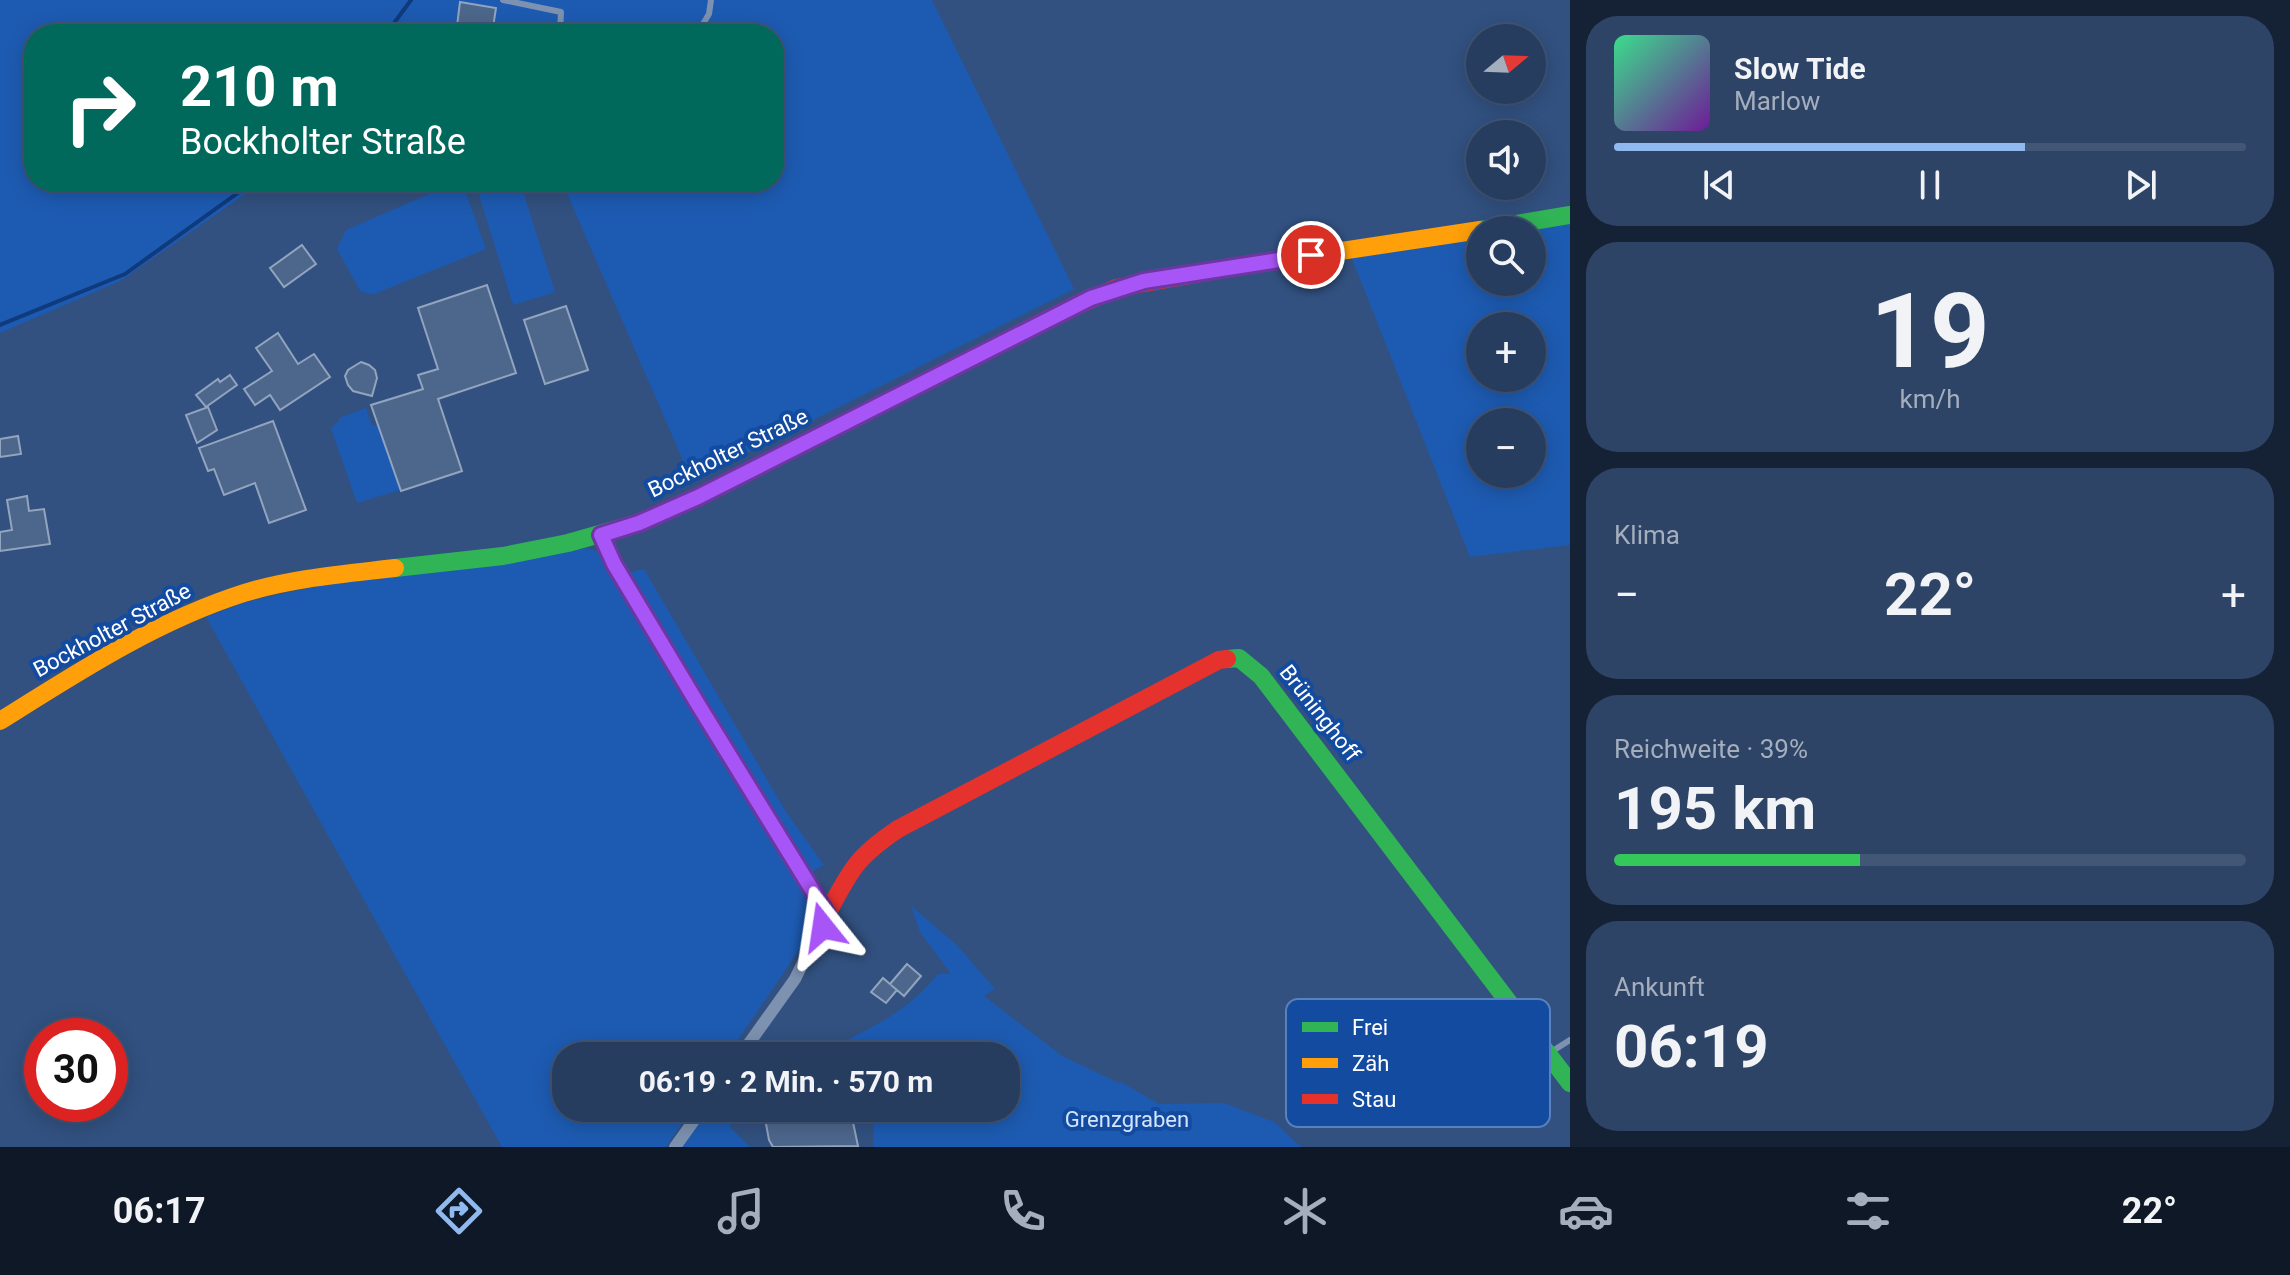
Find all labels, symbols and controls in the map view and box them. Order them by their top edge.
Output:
north arrow [1466,24,1546,104]
map controls [1466,24,1546,488]
text: Slow Tide [1734,51,1866,86]
text: 210 m [180,54,339,120]
icon: right [48,56,152,160]
text: Marlow [1734,86,1820,116]
button: sound [1466,120,1546,200]
text: Bockholter Straße [180,121,466,163]
icon: previous [1697,163,1741,207]
icon: pause [1908,163,1952,207]
icon: next [2119,163,2163,207]
button: search [1466,216,1546,296]
pin [1277,221,1345,289]
icon: arrive [1289,233,1333,277]
text: 19 [1870,271,1990,392]
button: + [1466,312,1546,392]
text: km/h [1899,384,1961,414]
street label: Bockholter Straße [644,403,812,503]
button: − [1466,408,1546,488]
text: Klima [1614,520,1680,550]
text: 22° [1884,559,1976,630]
text: − [1614,569,1639,621]
text: + [2221,569,2246,621]
street label: Bockholter Straße [29,578,195,682]
street label: Brüninghoff [1275,660,1366,766]
text: Reichweite · 39% [1614,734,1808,764]
text: 195 km [1614,773,1816,844]
position arrow [781,885,865,969]
text: Ankunft [1614,972,1705,1002]
legend [1286,999,1550,1127]
text: 06:19 [1614,1011,1769,1082]
text: Frei [1352,1015,1388,1040]
speed limit sign: 30 [24,1018,128,1122]
text: Zäh [1352,1051,1389,1076]
text: 06:19 · 2 Min. · 570 m [639,1064,933,1099]
text: Stau [1352,1087,1396,1112]
park label: Grenzgraben [1065,1107,1189,1132]
icon: directions [431,1183,487,1239]
icon: music [713,1183,769,1239]
icon: phone [995,1183,1051,1239]
icon: climate [1277,1183,1333,1239]
icon: car [1558,1183,1614,1239]
icon: filters [1840,1183,1896,1239]
text: 06:17 [113,1190,206,1232]
text: 22° [2122,1190,2177,1232]

